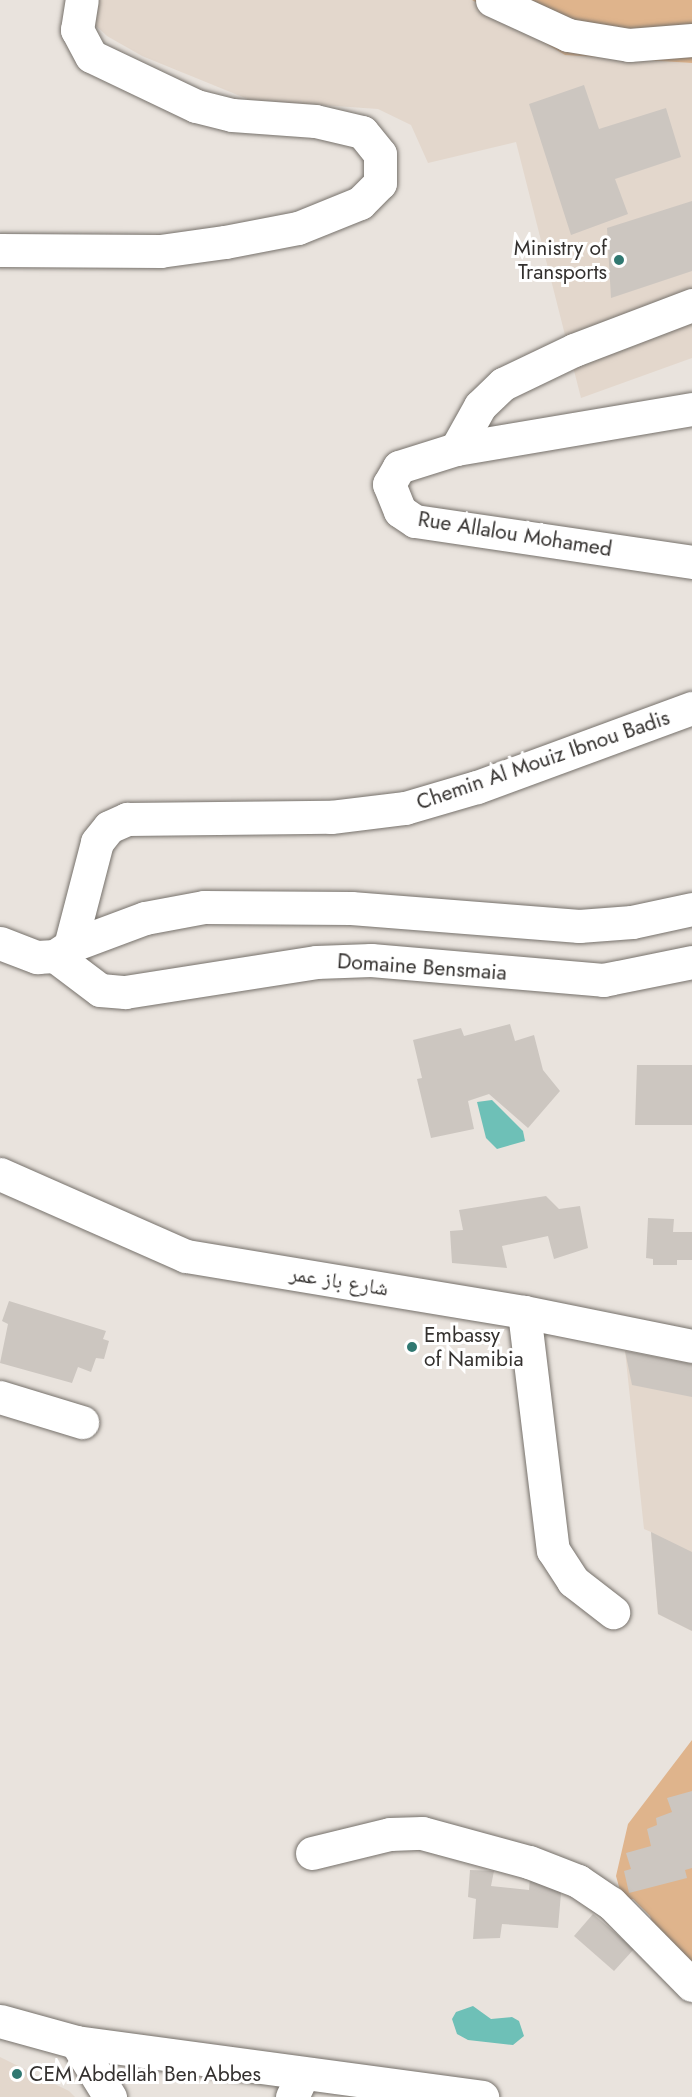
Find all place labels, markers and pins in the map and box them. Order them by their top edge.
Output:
place label: Ministry of Transports [514,235,607,285]
marker: Ministry of Transports [612,253,626,267]
place label: Embassy of Namibia [424,1322,524,1372]
marker: Embassy of Namibia [405,1340,419,1354]
place label: CEM Abdellah Ben Abbes [29,2061,261,2087]
marker: CEM Abdellah Ben Abbes [10,2067,24,2081]

